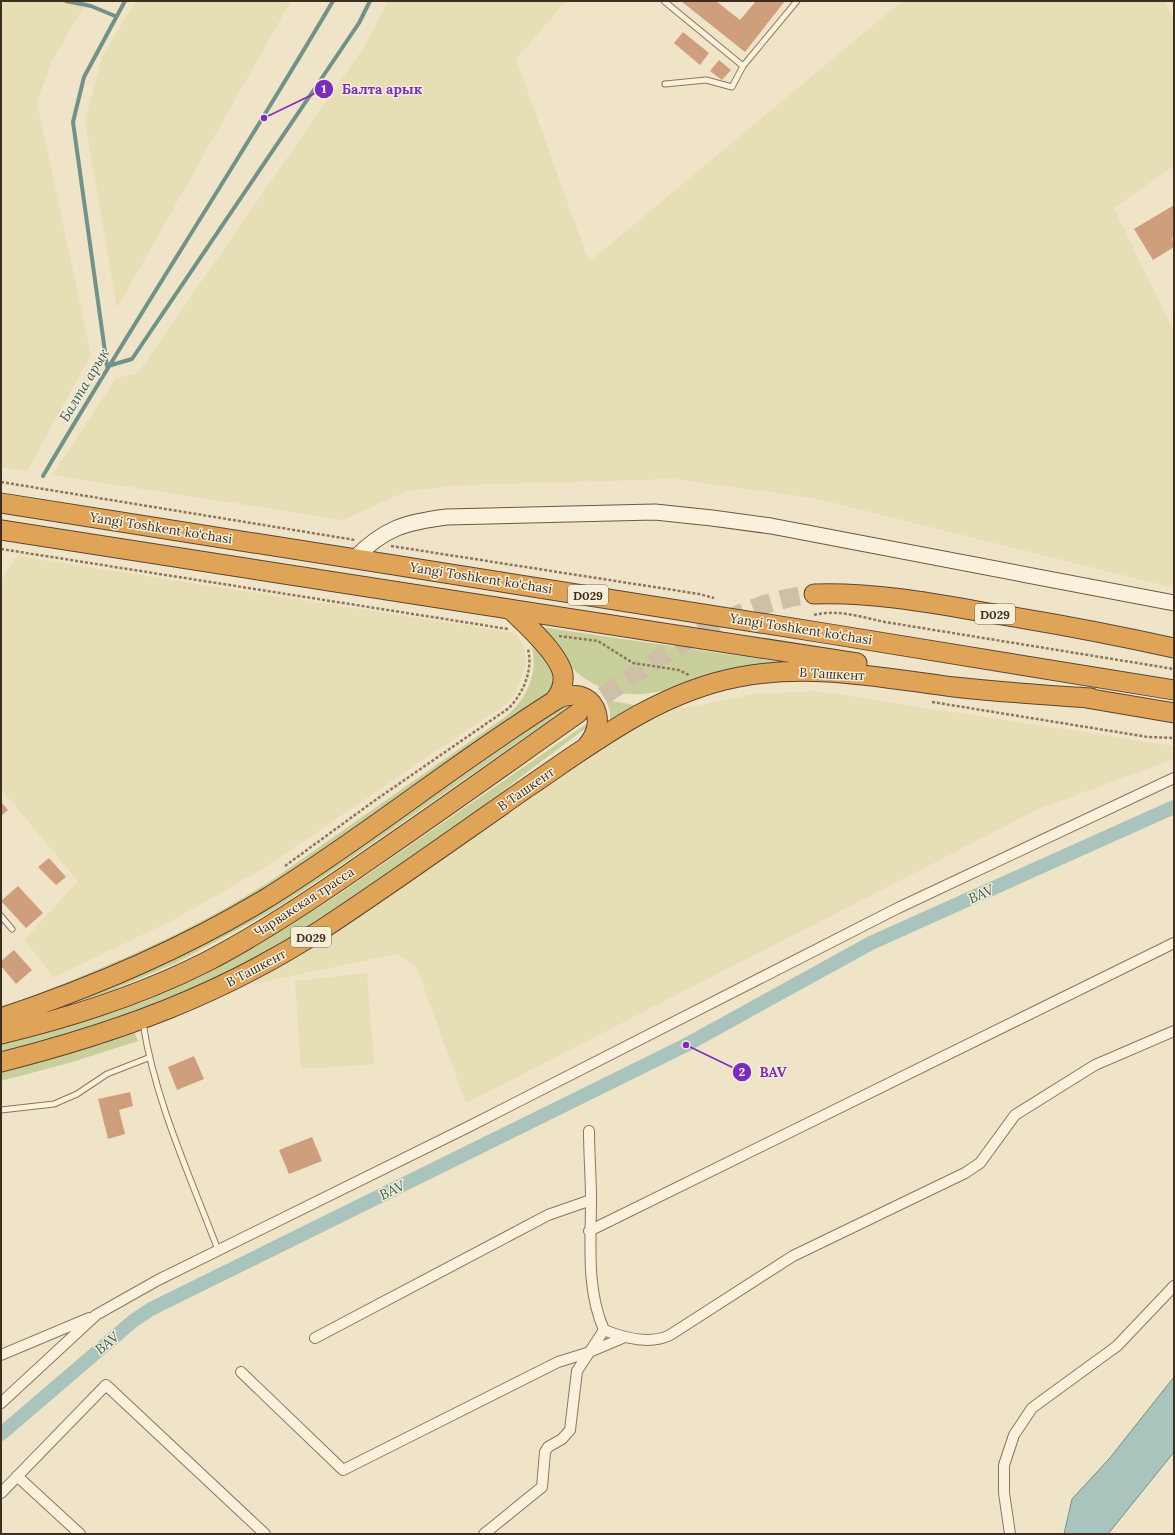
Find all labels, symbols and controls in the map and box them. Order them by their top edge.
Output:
callout: Балта арык [314,76,430,102]
text: Балта арык [342,80,423,98]
text: 1 [322,81,327,96]
water label: Балта арык [55,345,113,425]
street label: Yangi Toshkent ko‘chasi [88,508,234,548]
street label: Yangi Toshkent ko‘chasi [408,558,554,598]
road number: D029 [568,585,608,605]
road number: D029 [975,604,1015,624]
street label: Yangi Toshkent ko‘chasi [728,609,874,649]
street label: В Ташкент [799,664,866,684]
street label: В Ташкент [494,763,558,815]
street label: Чарвакская трасса [251,863,358,941]
water label: BAV [966,880,997,907]
road number: D029 [291,927,331,947]
street label: В Ташкент [223,945,289,991]
callout: BAV [732,1059,795,1085]
text: BAV [759,1063,787,1081]
text: 2 [739,1064,745,1079]
water label: BAV [376,1176,408,1204]
water label: BAV [91,1327,123,1358]

